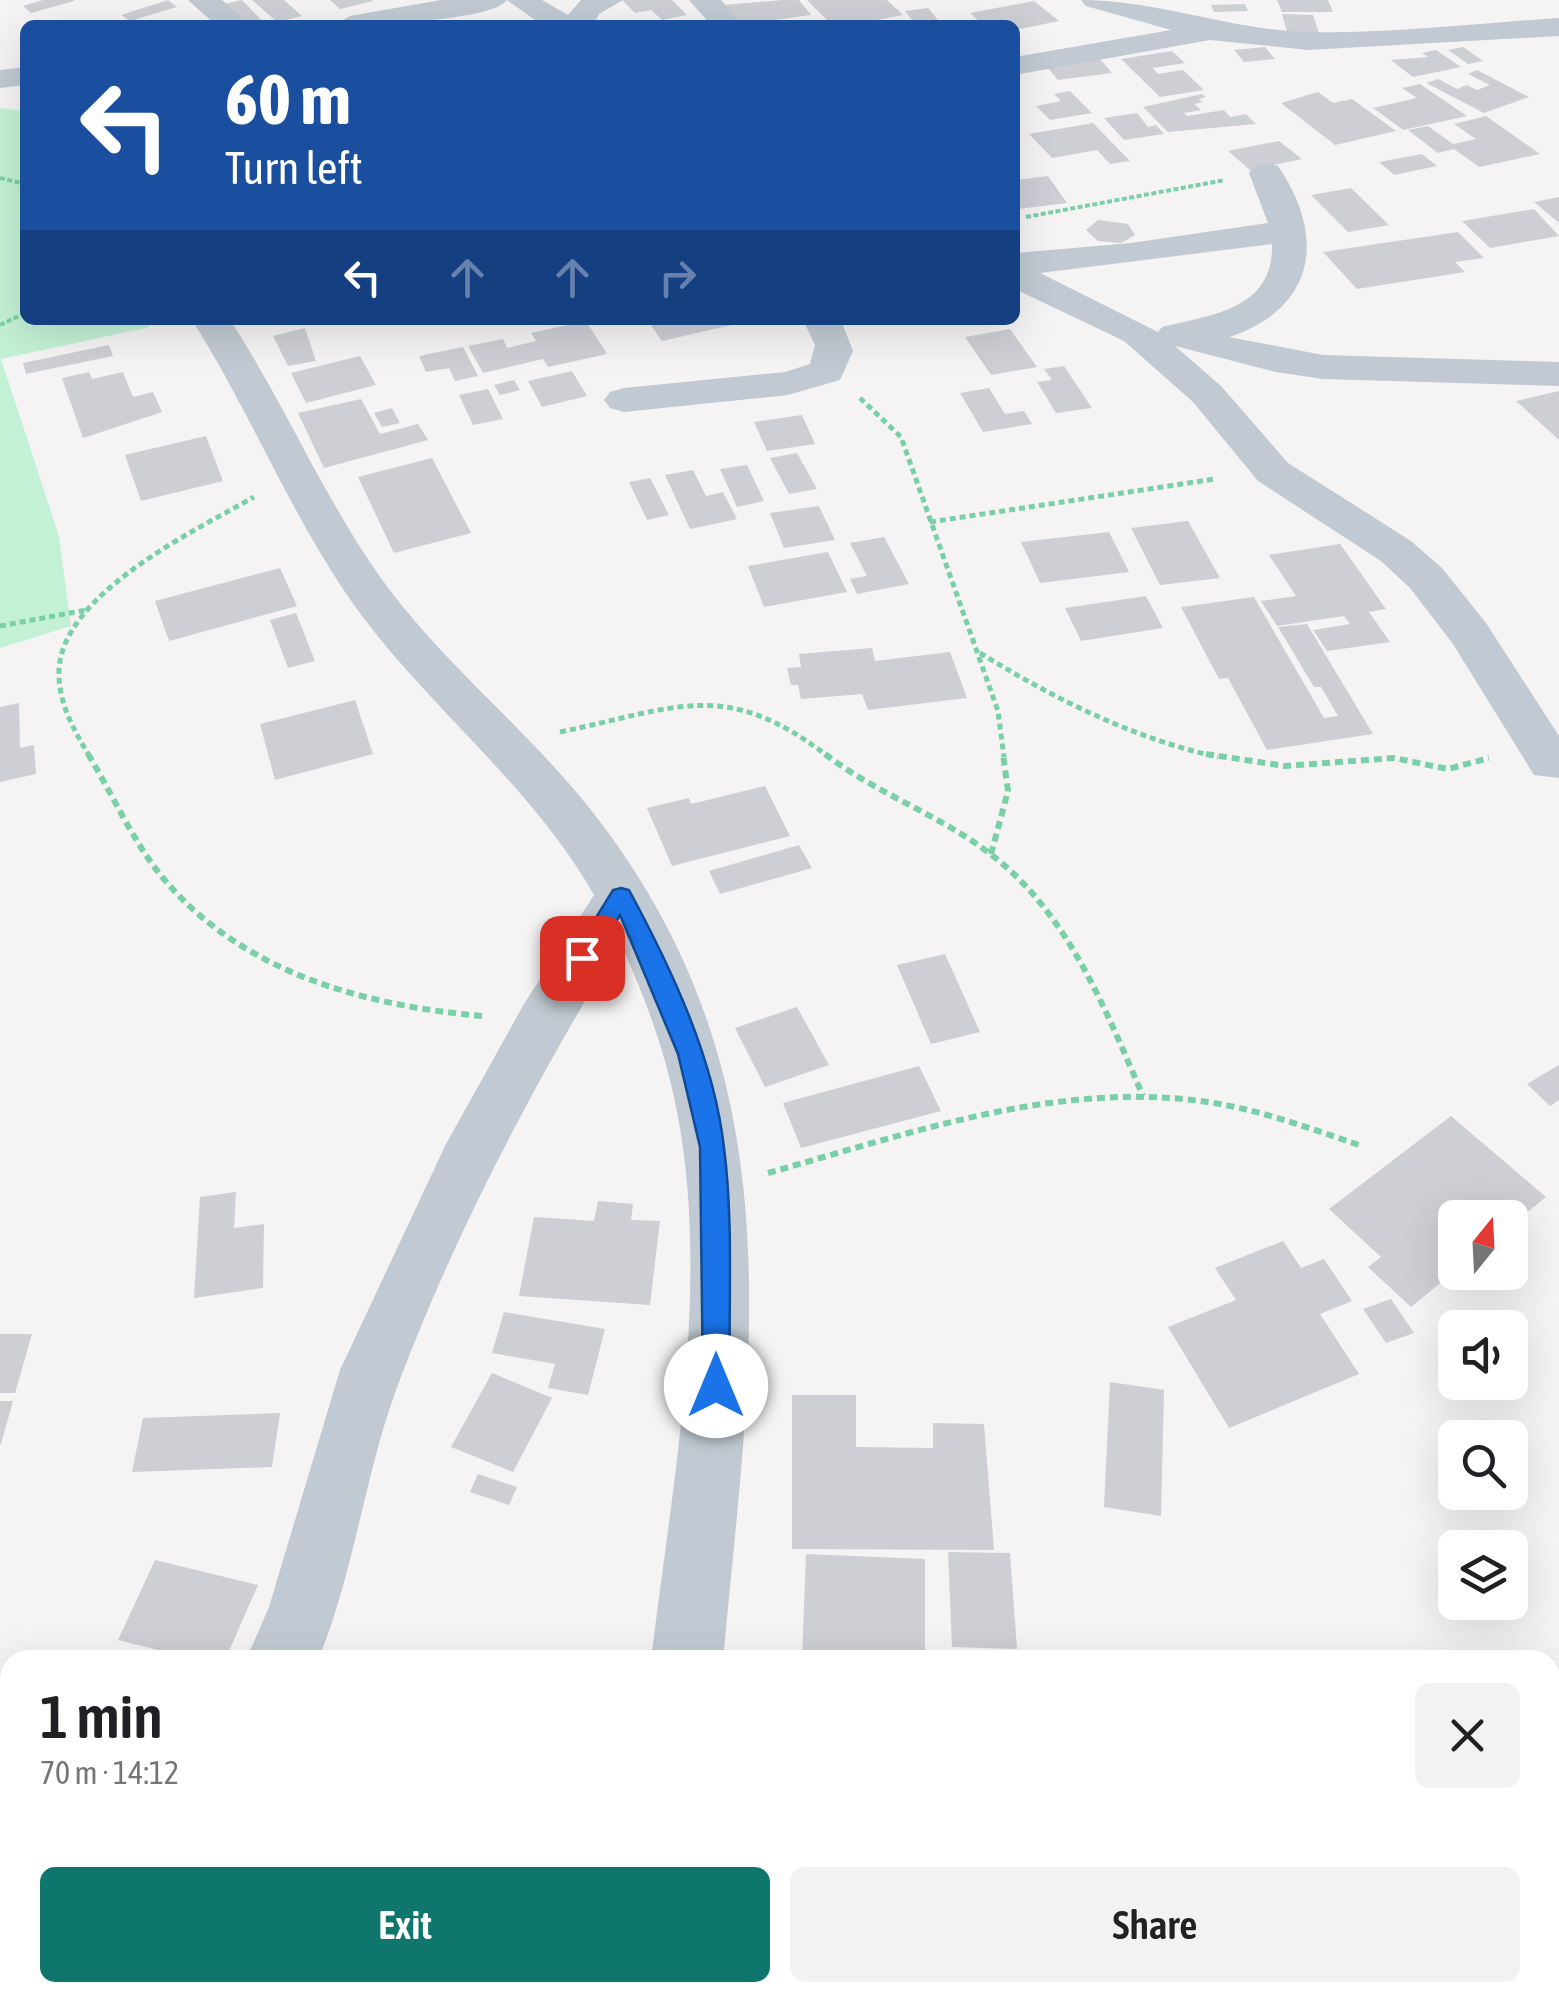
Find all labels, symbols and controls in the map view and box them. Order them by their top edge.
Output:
text: 60 m [225,59,351,139]
icon: left [60,60,190,190]
text: Turn left [225,142,363,194]
icon: left [335,250,390,305]
icon: ahead [440,250,495,305]
icon: ahead [545,250,600,305]
icon: right [650,250,705,305]
pin [540,916,625,1001]
icon: arrive [555,931,610,986]
north arrow [1438,1200,1528,1290]
map controls [1438,1200,1528,1620]
button: sound [1438,1310,1528,1400]
position arrow [664,1334,768,1438]
button: search [1438,1420,1528,1510]
button: layers [1438,1530,1528,1620]
text: 1 min [40,1682,163,1751]
button: close [1415,1683,1520,1788]
text: 70 m · 14:12 [40,1754,179,1791]
button: Exit [40,1867,770,1982]
button: Share [790,1867,1520,1982]

